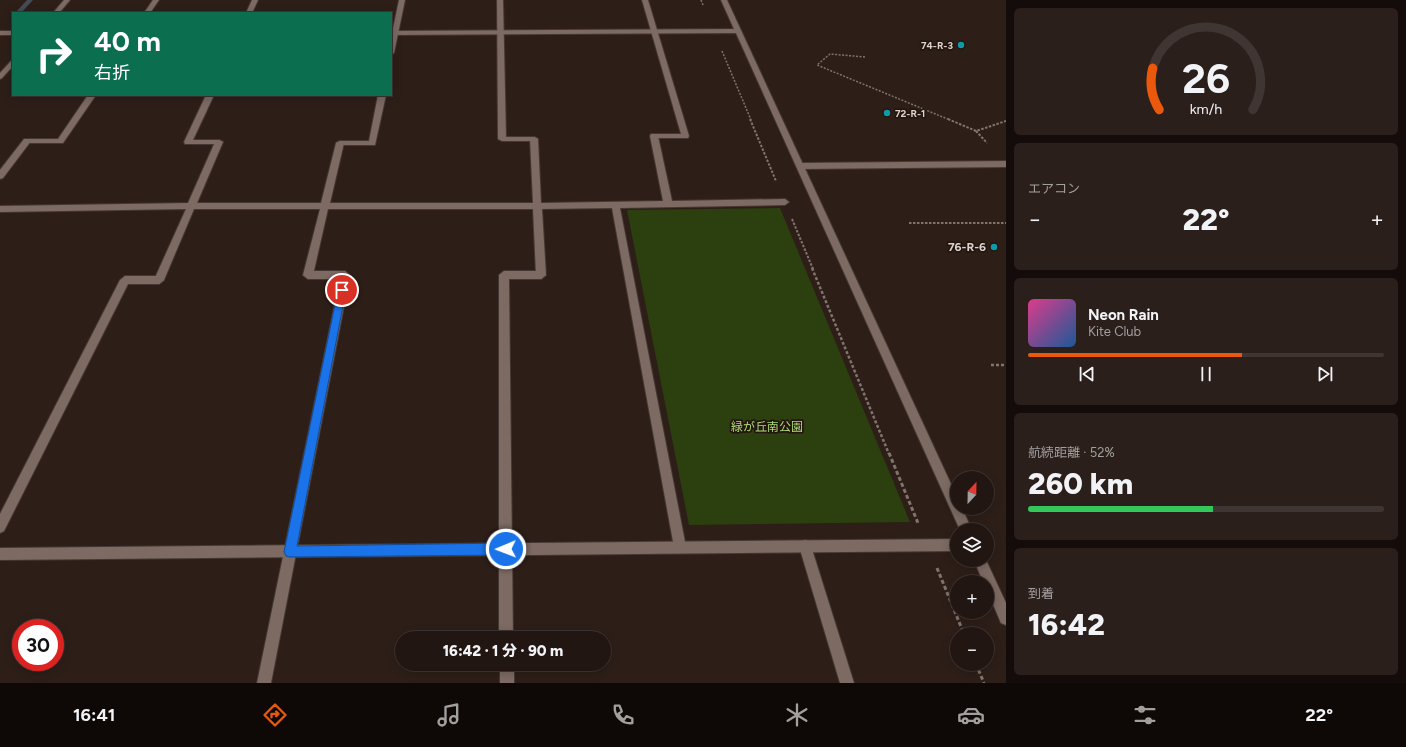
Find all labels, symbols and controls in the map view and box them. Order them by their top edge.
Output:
text: 40 m [94,24,161,58]
icon: right [28,28,80,80]
place label: 74-R-3 [921,39,953,52]
marker: 74-R-3 [956,40,966,50]
text: 26 [1182,52,1230,102]
text: 右折 [94,62,130,84]
text: km/h [1190,99,1222,117]
place label: 72-R-1 [895,107,925,120]
marker: 72-R-1 [882,108,892,118]
text: エアコン [1028,181,1080,196]
text: 22° [1183,201,1229,238]
text: − [1028,206,1042,233]
text: + [1370,206,1384,233]
place label: 76-R-6 [948,240,986,254]
marker: 76-R-6 [989,242,999,252]
pin [325,273,359,307]
icon: arrive [331,279,353,301]
text: Neon Rain [1088,306,1159,324]
text: Kite Club [1088,324,1141,339]
icon: previous [1076,363,1098,385]
icon: pause [1195,363,1217,385]
icon: next [1314,363,1336,385]
park label: 緑が丘南公園 [731,420,803,434]
text: 航続距離 · 52% [1028,445,1115,460]
text: 260 km [1028,465,1133,502]
north arrow [950,471,994,515]
map controls [950,471,994,671]
button: layers [950,523,994,567]
position arrow [485,528,527,570]
button: + [950,575,994,619]
text: 到着 [1028,586,1054,601]
text: 16:42 [1028,606,1105,643]
speed limit sign: 30 [12,619,64,671]
button: − [950,627,994,671]
text: 16:42 · 1 分 · 90 m [443,642,563,660]
icon: directions [261,701,289,729]
icon: music [435,701,463,729]
icon: phone [609,701,637,729]
icon: climate [783,701,811,729]
icon: car [957,701,985,729]
icon: filters [1131,701,1159,729]
text: 16:41 [73,704,115,726]
text: 22° [1305,704,1333,726]

